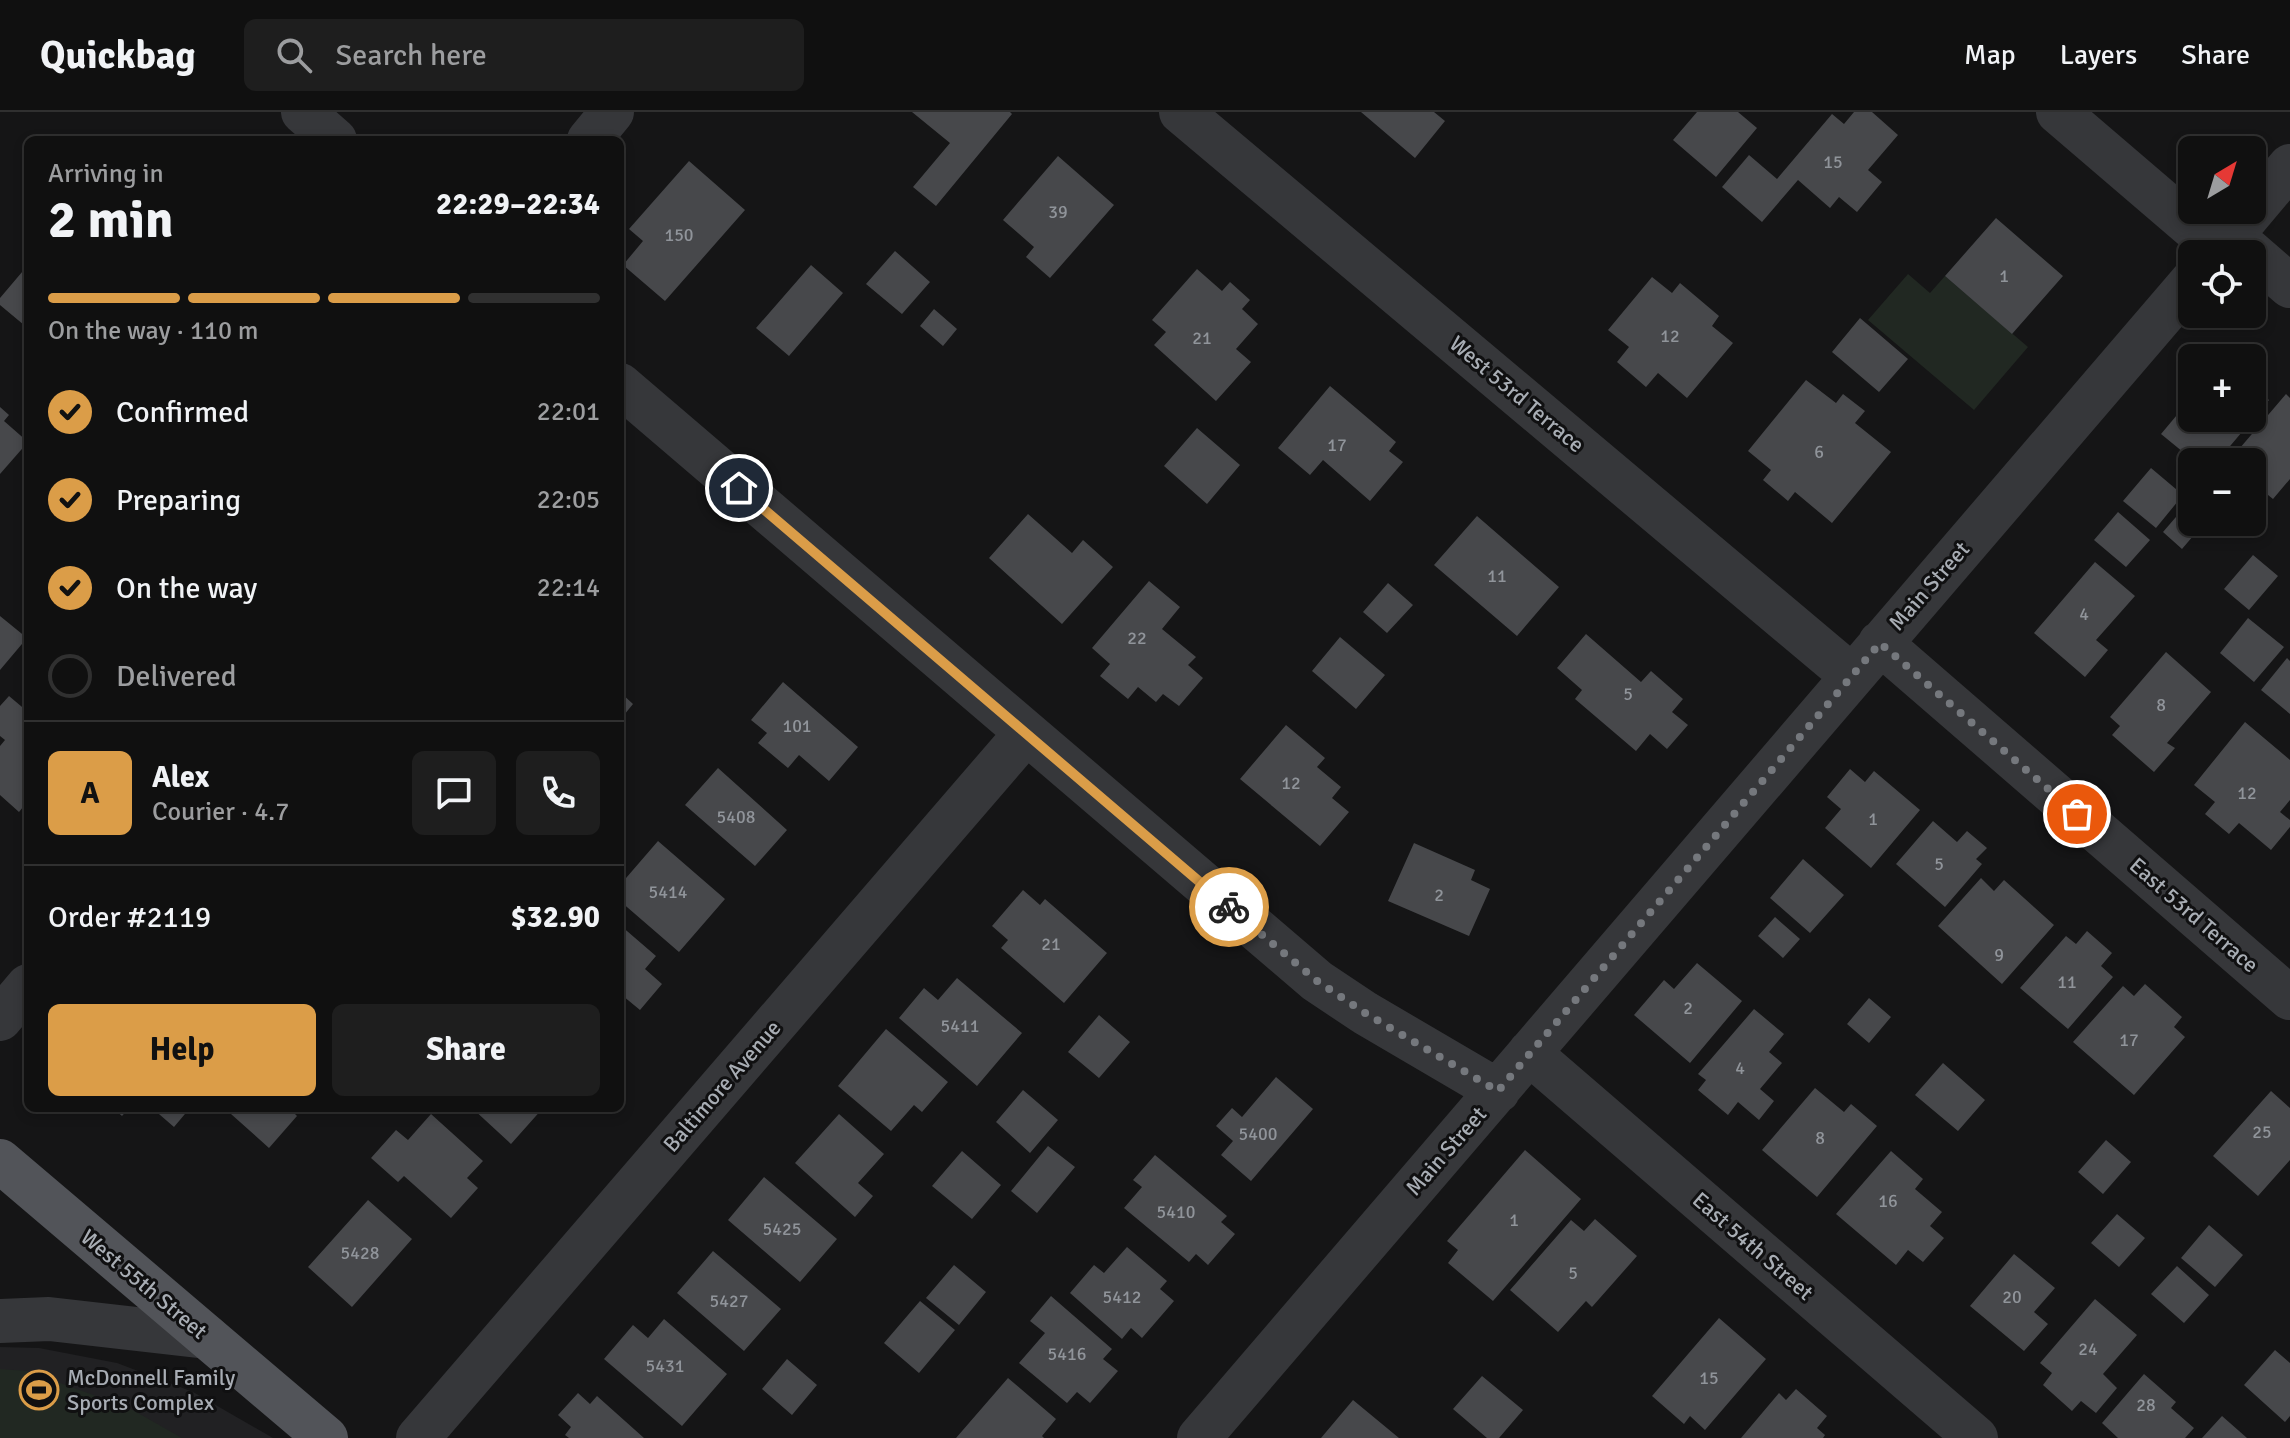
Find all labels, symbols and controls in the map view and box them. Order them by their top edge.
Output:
search box [244,19,804,91]
text: Quickbag [40,32,196,79]
icon: search [272,33,316,77]
text: Search here [336,37,487,74]
text: Map [1964,38,2016,72]
text: Layers [2060,38,2137,72]
text: Share [2181,38,2250,72]
north arrow [2178,136,2266,224]
map controls [2178,136,2266,536]
house number: 15 [1823,151,1843,173]
text: Arriving in [48,158,164,190]
text: 22:29–22:34 [436,186,600,223]
text: 2 min [48,188,174,252]
house number: 39 [1048,201,1068,223]
house number: 150 [664,224,694,246]
button: locate [2178,240,2266,328]
house number: 1 [1999,265,2009,287]
text: On the way · 110 m [48,315,258,347]
house number: 12 [1660,325,1680,347]
house number: 21 [1192,327,1212,349]
street label: West 53rd Terrace [1444,330,1590,458]
button: + [2178,344,2266,432]
icon: check [48,390,92,434]
text: Confirmed [116,394,249,431]
text: 22:01 [537,396,600,428]
house number: 17 [1327,434,1347,456]
house number: 6 [1814,441,1824,463]
button: − [2178,448,2266,536]
pin [705,454,773,522]
icon: home [717,466,761,510]
icon: check [48,478,92,522]
text: Preparing [116,482,241,519]
text: 22:05 [537,484,600,516]
street label: Main Street [1883,536,1975,636]
house number: 11 [1487,565,1507,587]
icon: check [48,566,92,610]
text: On the way [116,570,257,607]
text: 22:14 [537,572,600,604]
house number: 4 [2079,603,2089,625]
house number: 22 [1127,627,1147,649]
text: Delivered [116,658,237,695]
house number: 5 [1623,683,1633,705]
house number: 8 [2156,694,2166,716]
house number: 101 [782,715,812,737]
button: chat [412,751,496,835]
button: phone [516,751,600,835]
text: Alex [152,759,209,796]
house number: 12 [1281,772,1301,794]
text: A [80,775,100,812]
pin [2043,780,2111,848]
house number: 12 [2237,782,2257,804]
icon: bag [2055,792,2099,836]
text: Courier · 4.7 [152,796,289,828]
house number: 5408 [717,806,755,828]
house number: 1 [1868,808,1878,830]
street label: East 53rd Terrace [2124,852,2264,978]
house number: 5 [1934,853,1944,875]
courier [1189,867,1269,947]
house number: 5414 [649,881,688,903]
house number: 2 [1434,884,1444,906]
icon: bike [1207,885,1251,929]
text: Order #2119 [48,899,211,936]
text: $32.90 [510,899,600,936]
house number: 21 [1041,933,1061,955]
house number: 9 [1994,944,2004,966]
house number: 11 [2057,971,2077,993]
house number: 2 [1683,997,1693,1019]
button: Help [48,1004,316,1096]
button: Share [332,1004,600,1096]
street label: Baltimore Avenue [657,1015,787,1157]
house number: 5411 [941,1015,979,1037]
house number: 17 [2119,1029,2139,1051]
house number: 4 [1735,1057,1745,1079]
street label: Main Street [1400,1101,1492,1201]
house number: 25 [2252,1121,2272,1143]
house number: 5400 [1239,1123,1277,1145]
house number: 8 [1815,1127,1825,1149]
street label: East 54th Street [1687,1186,1819,1306]
house number: 16 [1878,1190,1898,1212]
house number: 5410 [1157,1201,1195,1223]
house number: 1 [1509,1209,1519,1231]
house number: 5425 [763,1218,801,1240]
street label: West 55th Street [75,1223,213,1345]
house number: 5428 [341,1242,379,1264]
house number: 5 [1568,1262,1578,1284]
house number: 5412 [1103,1286,1141,1308]
house number: 20 [2002,1286,2022,1308]
house number: 5427 [710,1290,748,1312]
house number: 24 [2078,1338,2098,1360]
house number: 5416 [1048,1343,1086,1365]
house number: 5431 [646,1355,684,1377]
place label: McDonnell Family Sports Complex [67,1364,236,1416]
house number: 15 [1699,1367,1719,1389]
sports icon: McDonnell Family Sports Complex [18,1369,60,1411]
house number: 28 [2136,1394,2156,1416]

